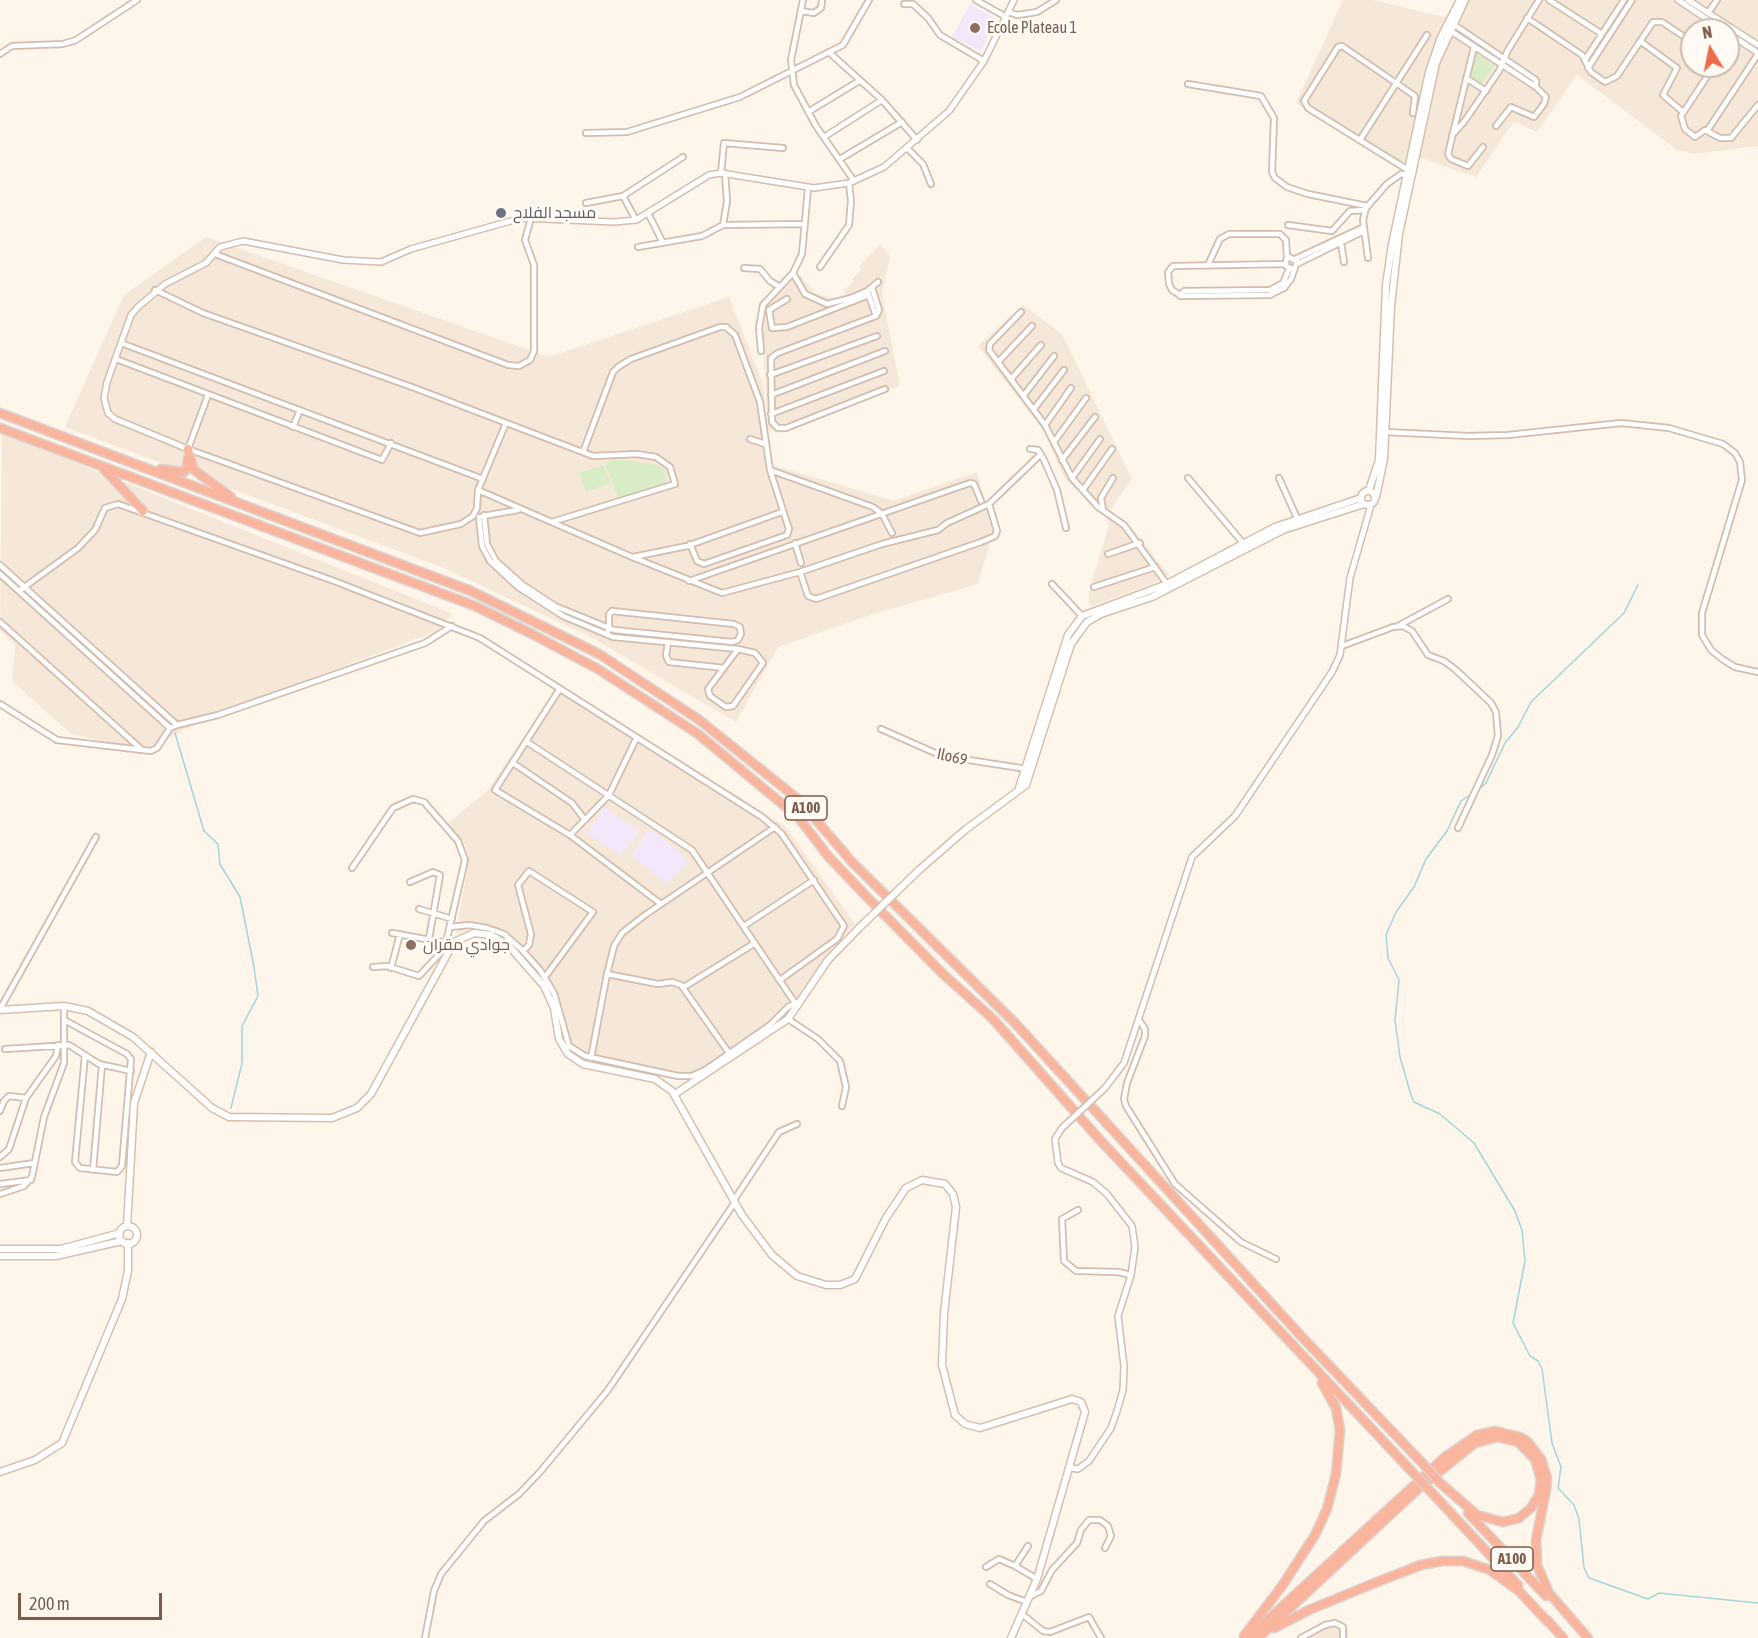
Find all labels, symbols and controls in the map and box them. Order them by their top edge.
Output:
place label: Ecole Plateau 1 [987,18,1077,38]
north arrow [1680,18,1740,78]
marker: Ecole Plateau 1 [968,21,982,35]
text: N [1701,23,1713,42]
place label: مسجد الفلاح [513,203,596,223]
marker: مسجد الفلاح [494,206,508,220]
street label: Ilo69 [935,744,969,770]
road number: A100 [785,796,827,820]
place label: جوادي مقران [423,935,510,955]
marker: جوادي مقران [404,938,418,952]
road number: A100 [1491,1547,1533,1571]
scale bar [21,1581,165,1619]
text: 200 m [29,1593,70,1614]

